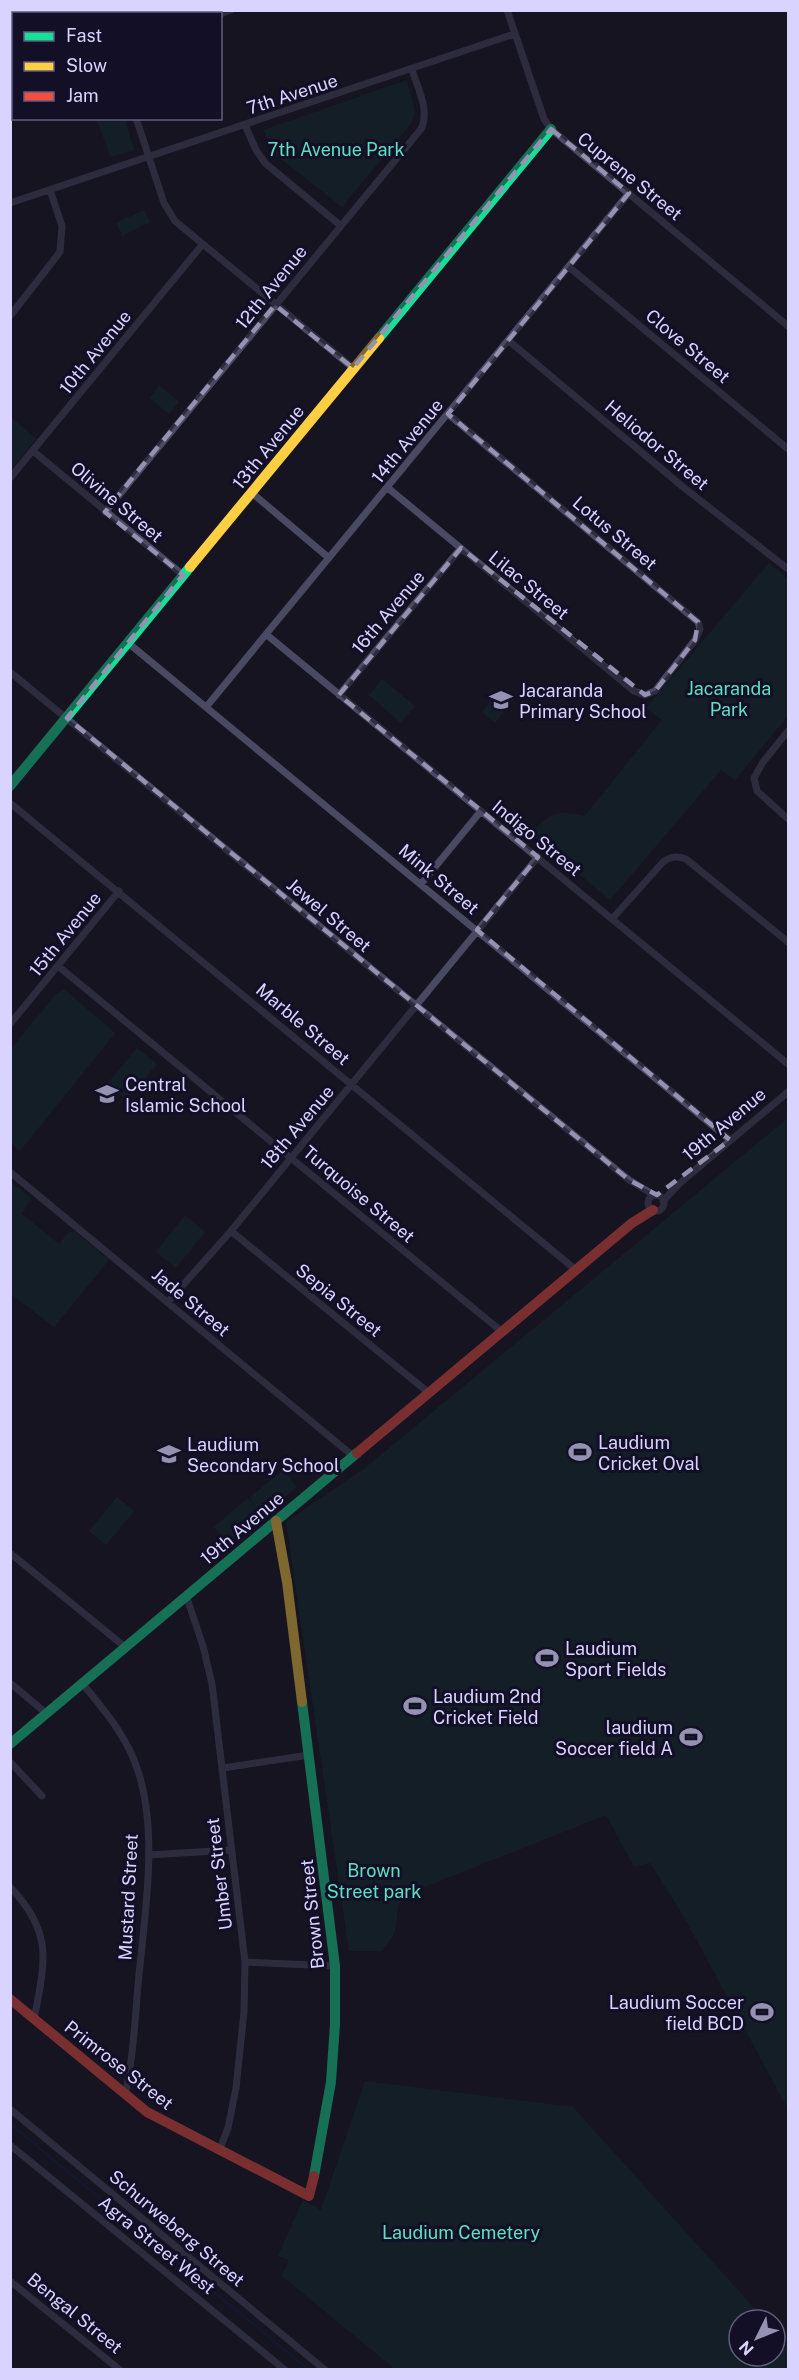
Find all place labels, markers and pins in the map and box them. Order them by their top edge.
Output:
place label: Jacaranda Primary School [519,680,647,722]
school or university icon: Jacaranda Primary School [488,687,514,713]
place label: Central Islamic School [125,1074,247,1116]
school or university icon: Central Islamic School [94,1081,120,1107]
place label: Laudium Cricket Oval [598,1432,700,1474]
place label: Laudium Secondary School [187,1434,339,1476]
sports icon: Laudium Cricket Oval [567,1439,593,1465]
school or university icon: Laudium Secondary School [156,1441,182,1467]
place label: Laudium Sport Fields [565,1638,666,1680]
sports icon: Laudium Sport Fields [534,1645,560,1671]
place label: Laudium 2nd Cricket Field [433,1686,541,1728]
sports icon: Laudium 2nd Cricket Field [402,1693,428,1719]
place label: laudium Soccer field A [555,1717,673,1759]
sports icon: laudium Soccer field A [678,1724,704,1750]
place label: Laudium Soccer field BCD [609,1992,744,2034]
sports icon: Laudium Soccer field BCD [749,1999,775,2025]

